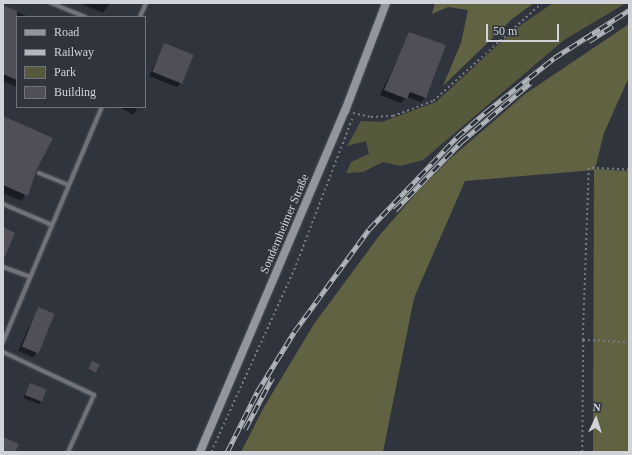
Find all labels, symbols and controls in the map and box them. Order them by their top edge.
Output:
legend [16,16,146,108]
scale bar [488,16,561,42]
text: 50 m [493,24,517,38]
text: Road [54,25,79,39]
text: Railway [54,45,94,59]
text: Park [54,65,76,79]
text: Building [54,85,96,99]
street label: Sondernheimer Straße [257,172,313,276]
north arrow [576,399,616,439]
text: N [592,401,601,413]

